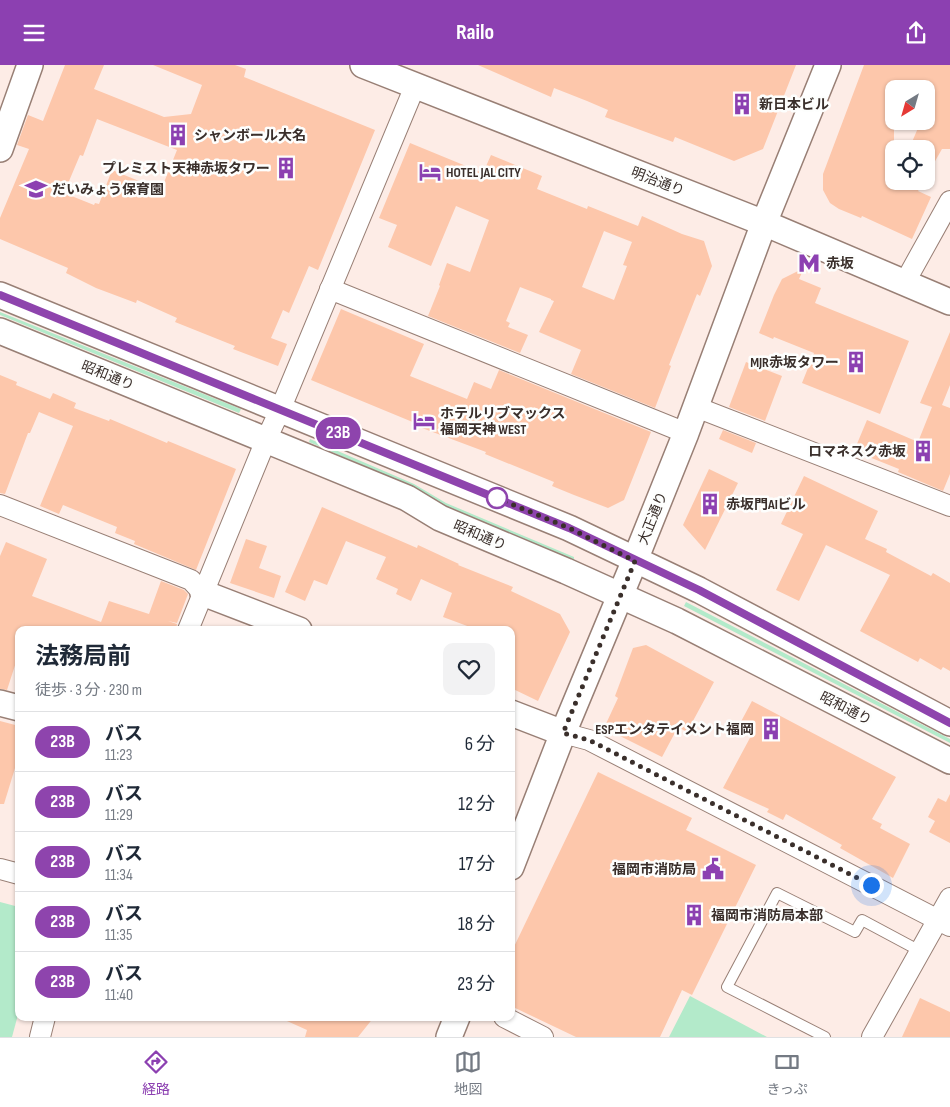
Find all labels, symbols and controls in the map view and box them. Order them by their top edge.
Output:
icon: menu [20,19,48,47]
text: Railo [456,19,494,46]
icon: share [902,19,930,47]
north arrow [885,80,935,130]
map controls [885,80,935,190]
building icon: 新日本ビル [729,91,755,117]
place label: 新日本ビル [759,96,829,113]
building icon: シャンボール大名 [165,122,191,148]
place label: シャンボール大名 [194,127,306,144]
button: locate [885,140,935,190]
building icon: プレミスト天神赤坂タワー [273,155,299,181]
hotel icon: HOTEL JAL CITY [417,159,443,185]
place label: プレミスト天神赤坂タワー [102,160,270,177]
street label: 明治通り [629,163,687,199]
place label: HOTEL JAL CITY [446,164,521,181]
school or university icon: だいみょう保育園 [23,176,49,202]
place label: だいみょう保育園 [52,181,164,198]
metro station icon: 赤坂 [796,250,822,276]
place label: 赤坂 [826,255,854,272]
building icon: MJR赤坂タワー [843,349,869,375]
place label: MJR赤坂タワー [750,354,839,371]
street label: 昭和通り [79,357,137,394]
place label: ホテルリブマックス 福岡天神 WEST [440,405,566,438]
hotel icon: ホテルリブマックス 福岡天神 WEST [411,408,437,434]
line badge: 23B [309,417,367,449]
text: 23B [326,422,350,443]
building icon: ロマネスク赤坂 [910,438,936,464]
place label: ロマネスク赤坂 [808,443,906,460]
unlabelled marker [486,487,508,509]
street label: 大正通り [634,489,671,547]
building icon: 赤坂門AIビル [697,491,723,517]
place label: 赤坂門AIビル [726,496,806,513]
street label: 昭和通り [451,517,509,554]
text: 法務局前 [35,642,131,671]
button: heart [443,643,495,695]
text: 徒歩 · 3 分 · 230 m [35,681,142,700]
street label: 昭和通り [817,688,875,729]
building icon: ESPエンタテイメント福岡 [758,716,784,742]
place label: ESPエンタテイメント福岡 [595,721,754,738]
text: バス [105,723,143,746]
text: 23B [50,731,75,752]
text: 6 分 [465,733,495,756]
text: 11:23 [105,746,133,765]
text: バス [105,783,143,806]
text: 23B [50,791,75,812]
text: 12 分 [458,793,495,816]
text: 11:29 [105,806,133,825]
text: バス [105,843,143,866]
text: 23B [50,851,75,872]
text: 17 分 [459,853,495,876]
public building icon: 福岡市消防局 [700,856,726,882]
place label: 福岡市消防局 [612,861,696,878]
text: 11:34 [105,866,133,885]
your location [859,873,884,898]
building icon: 福岡市消防局本部 [681,902,707,928]
text: バス [105,903,143,926]
place label: 福岡市消防局本部 [711,907,823,924]
text: 23B [50,911,75,932]
text: 18 分 [458,913,495,936]
text: 11:35 [105,926,132,945]
text: バス [105,963,143,986]
text: 23B [50,971,75,992]
text: 23 分 [457,973,495,996]
text: 11:40 [105,986,133,1005]
tab: 経路 [142,1048,170,1098]
tab: 地図 [454,1048,482,1098]
tab: きっぷ [766,1048,808,1098]

